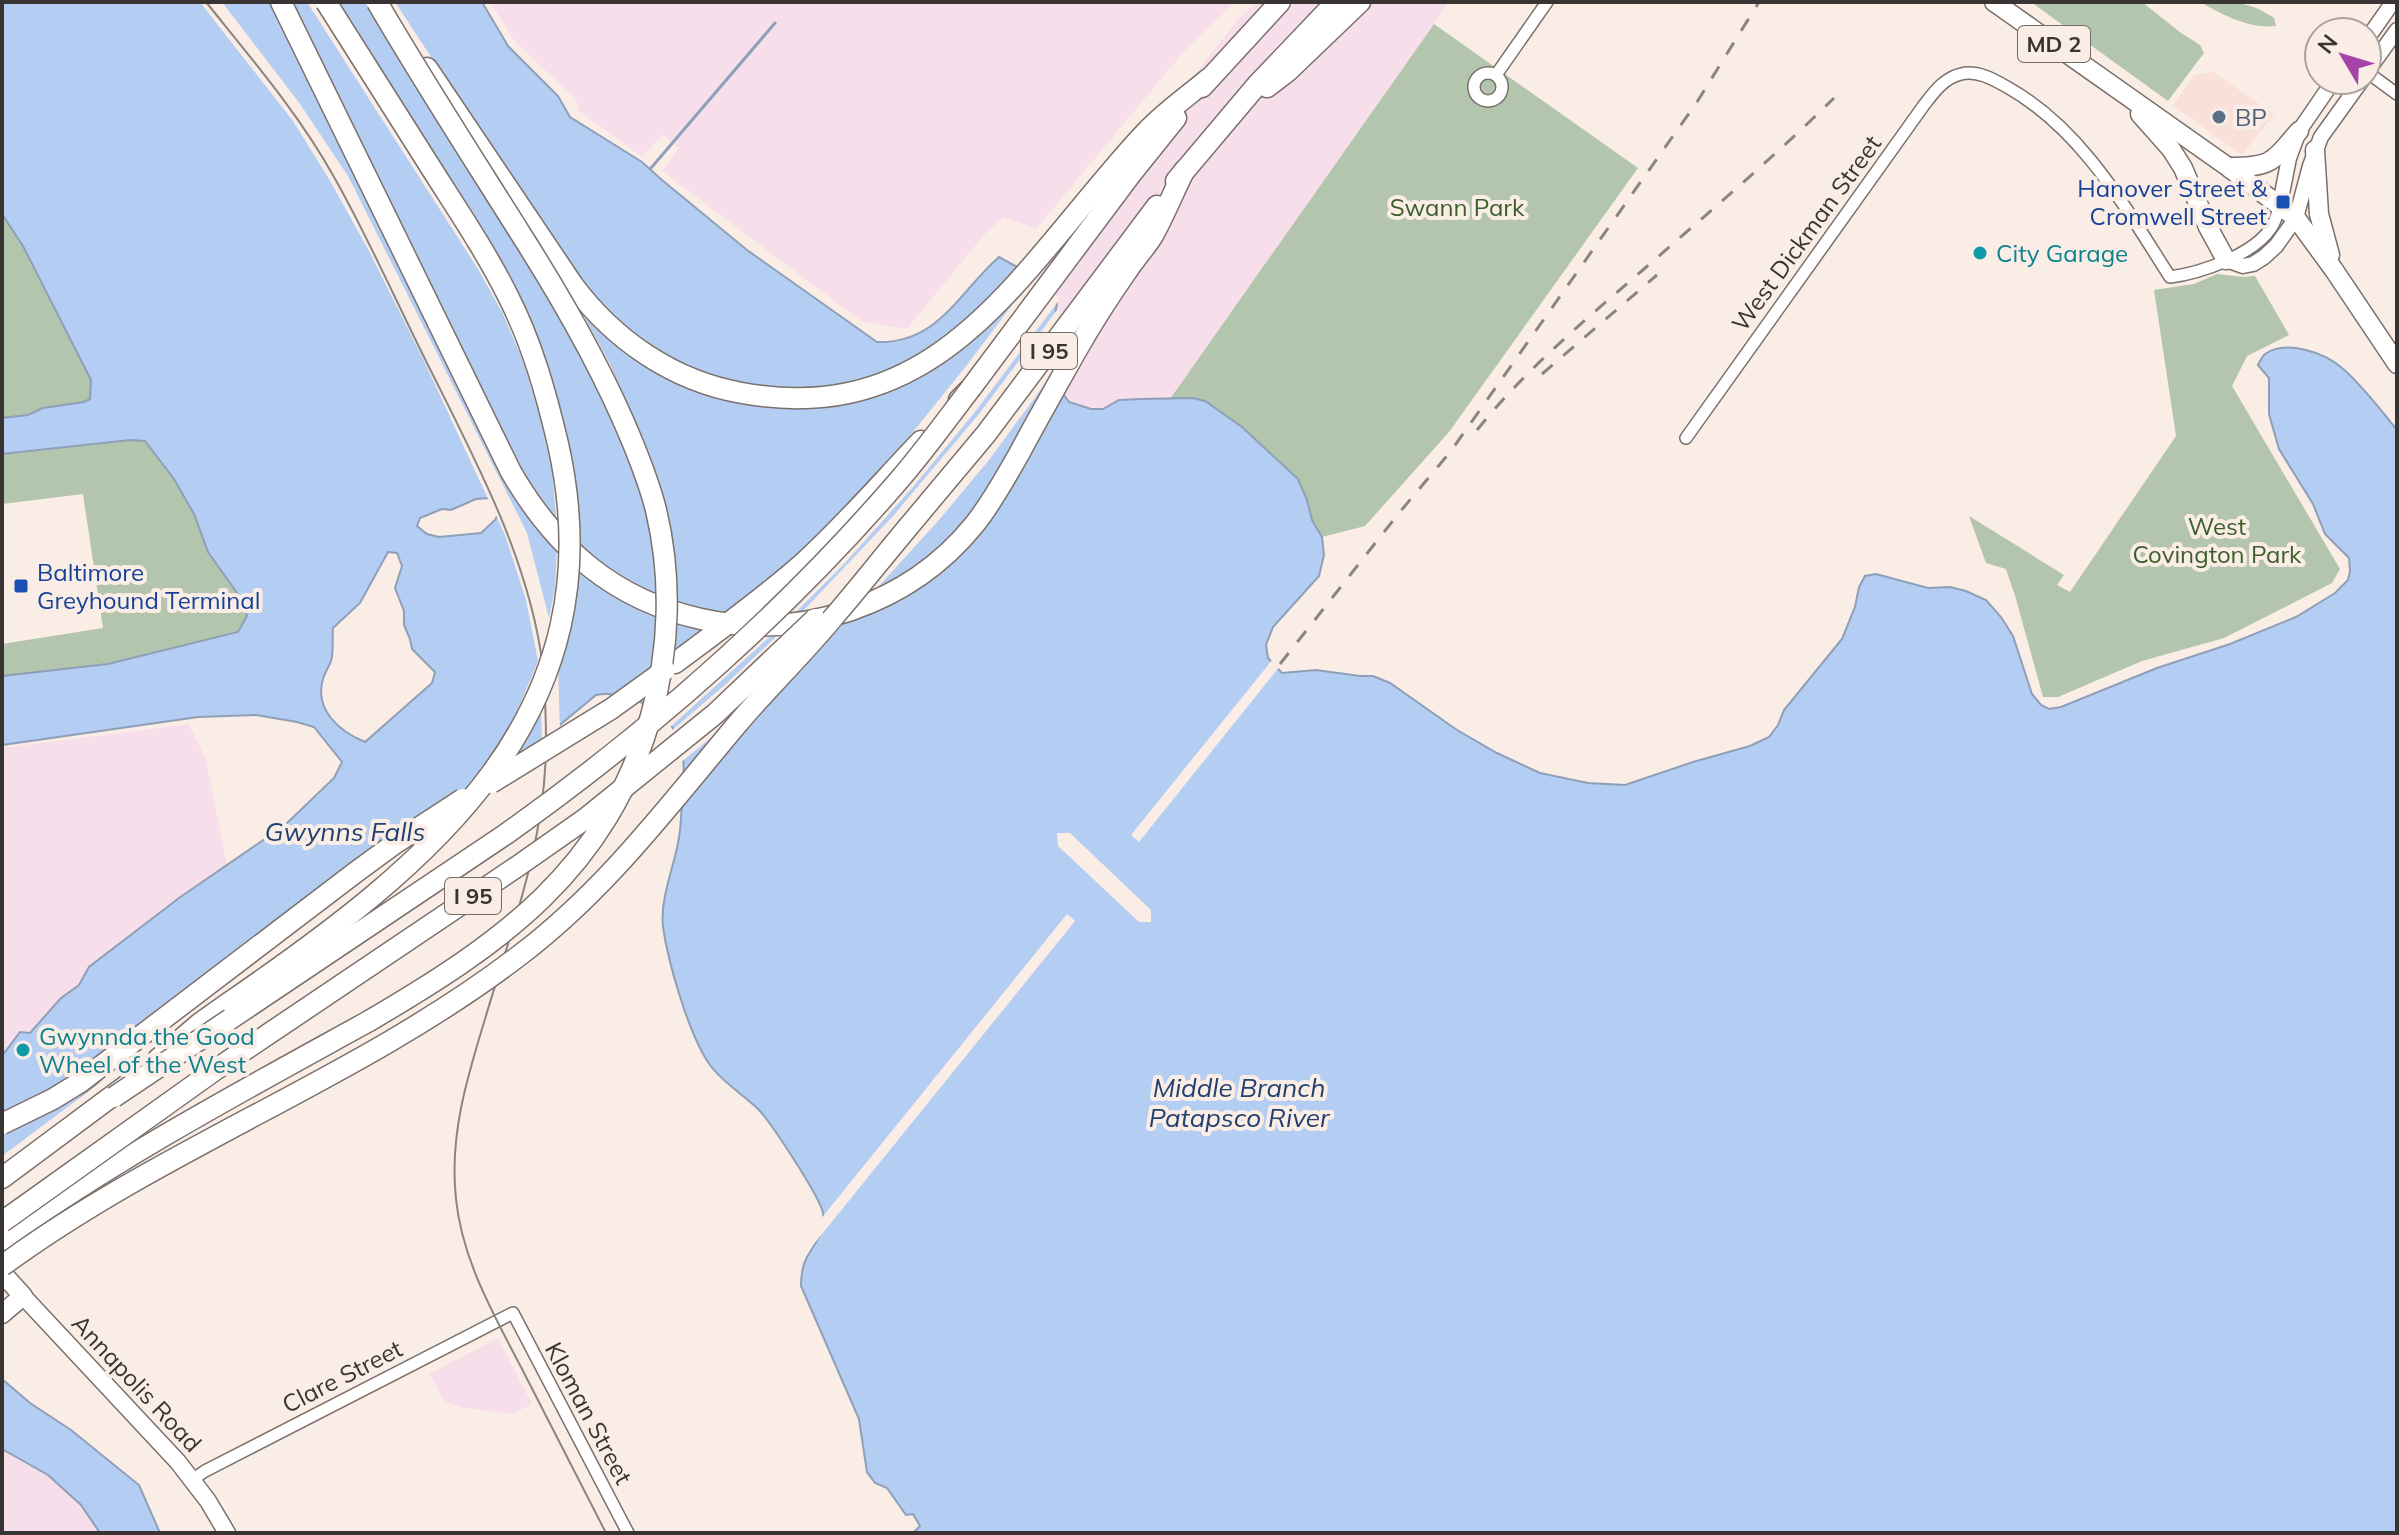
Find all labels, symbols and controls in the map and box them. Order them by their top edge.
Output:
north arrow [2303,16,2383,96]
road number: MD 2 [2018,26,2090,62]
text: N [2311,29,2343,59]
place label: BP [2235,102,2267,132]
marker: BP [2210,108,2228,126]
street label: West Dickman Street [1725,129,1887,337]
place label: Hanover Street & Cromwell Street [2077,173,2268,231]
park label: Swann Park [1390,192,1525,222]
marker: Hanover Street & Cromwell Street [2274,193,2292,211]
place label: City Garage [1996,238,2128,268]
marker: City Garage [1971,244,1989,262]
road number: I 95 [1021,333,1077,369]
park label: West Covington Park [2133,511,2302,569]
place label: Baltimore Greyhound Terminal [37,557,260,615]
marker: Baltimore Greyhound Terminal [12,577,30,595]
water label: Gwynns Falls [265,815,425,848]
road number: I 95 [445,878,501,914]
place label: Gwynnda the Good Wheel of the West [39,1021,255,1079]
marker: Gwynnda the Good Wheel of the West [14,1041,32,1059]
water label: Middle Branch Patapsco River [1149,1071,1331,1134]
street label: Annapolis Road [66,1308,208,1458]
street label: Clare Street [277,1333,407,1419]
street label: Kloman Street [539,1337,639,1489]

